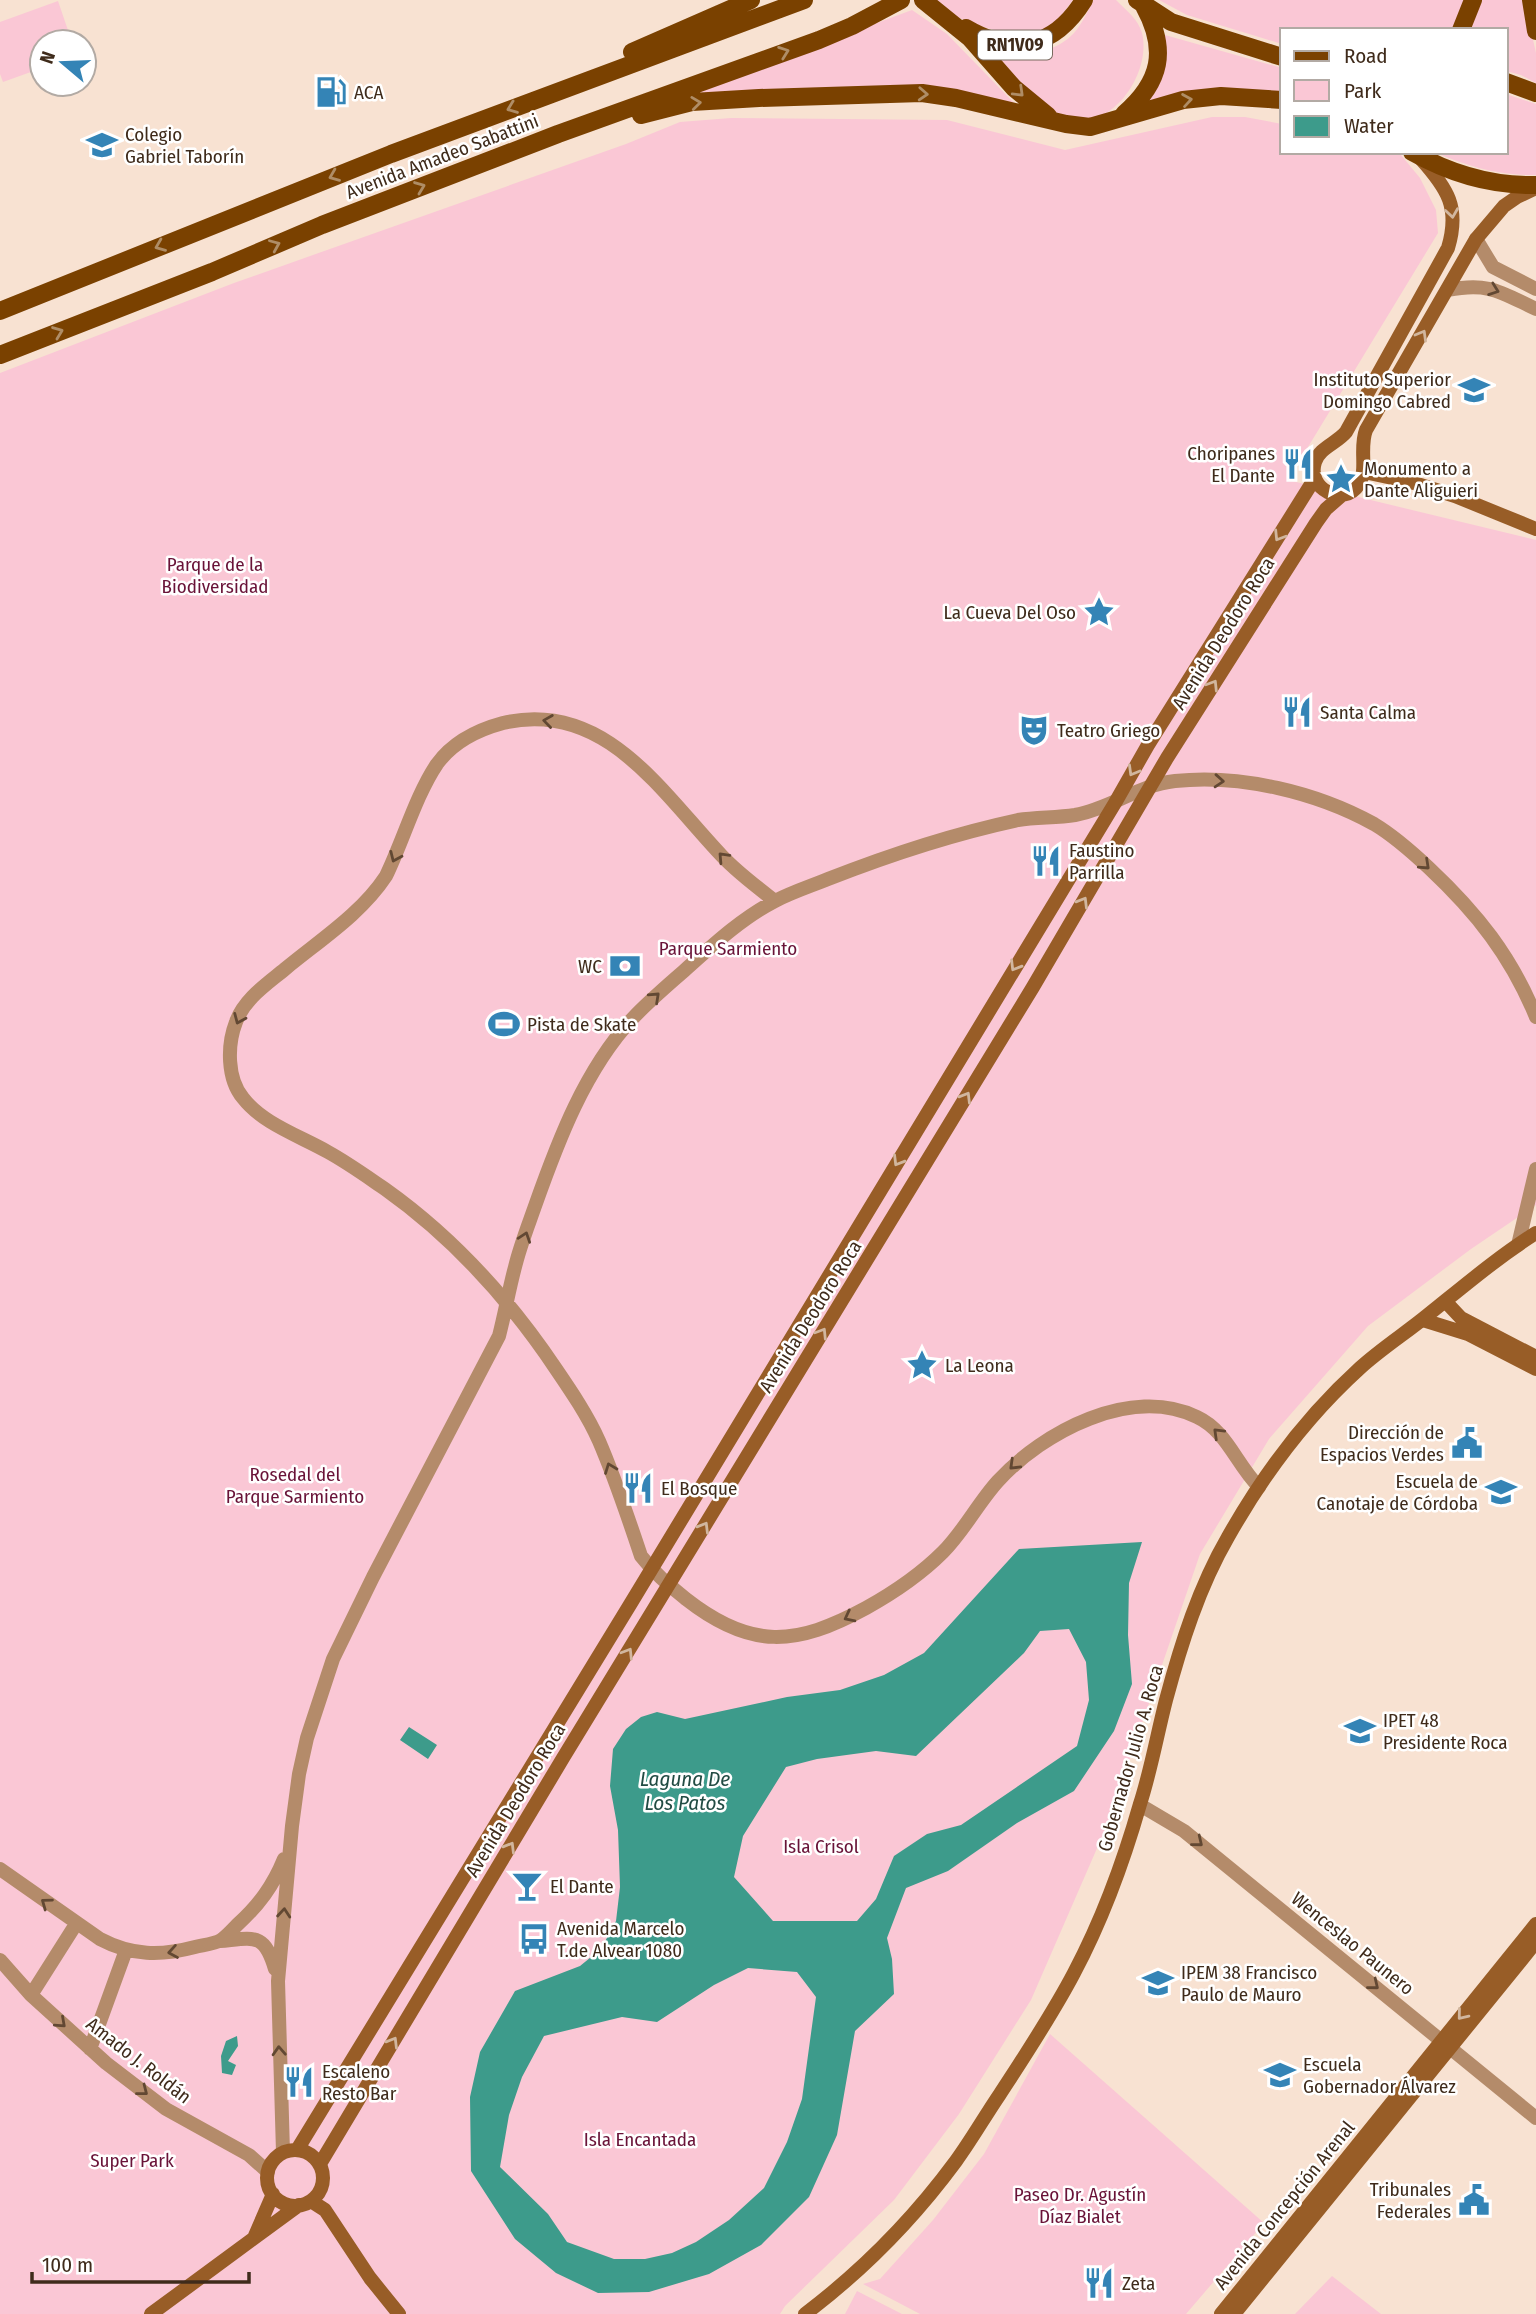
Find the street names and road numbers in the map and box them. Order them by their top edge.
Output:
road number: RN1V09 [978,31,1052,60]
street label: Avenida Amadeo Sabattini [343,109,542,204]
street label: Avenida Deodoro Roca [1167,553,1280,714]
street label: Avenida Deodoro Roca [754,1236,867,1397]
street label: Gobernador Julio A. Roca [1093,1662,1168,1854]
street label: Avenida Deodoro Roca [461,1719,570,1881]
street label: Wenceslao Paunero [1287,1887,1419,2000]
street label: Amado J. Roldán [82,2012,196,2108]
street label: Avenida Concepción Arenal [1209,2116,1359,2294]

